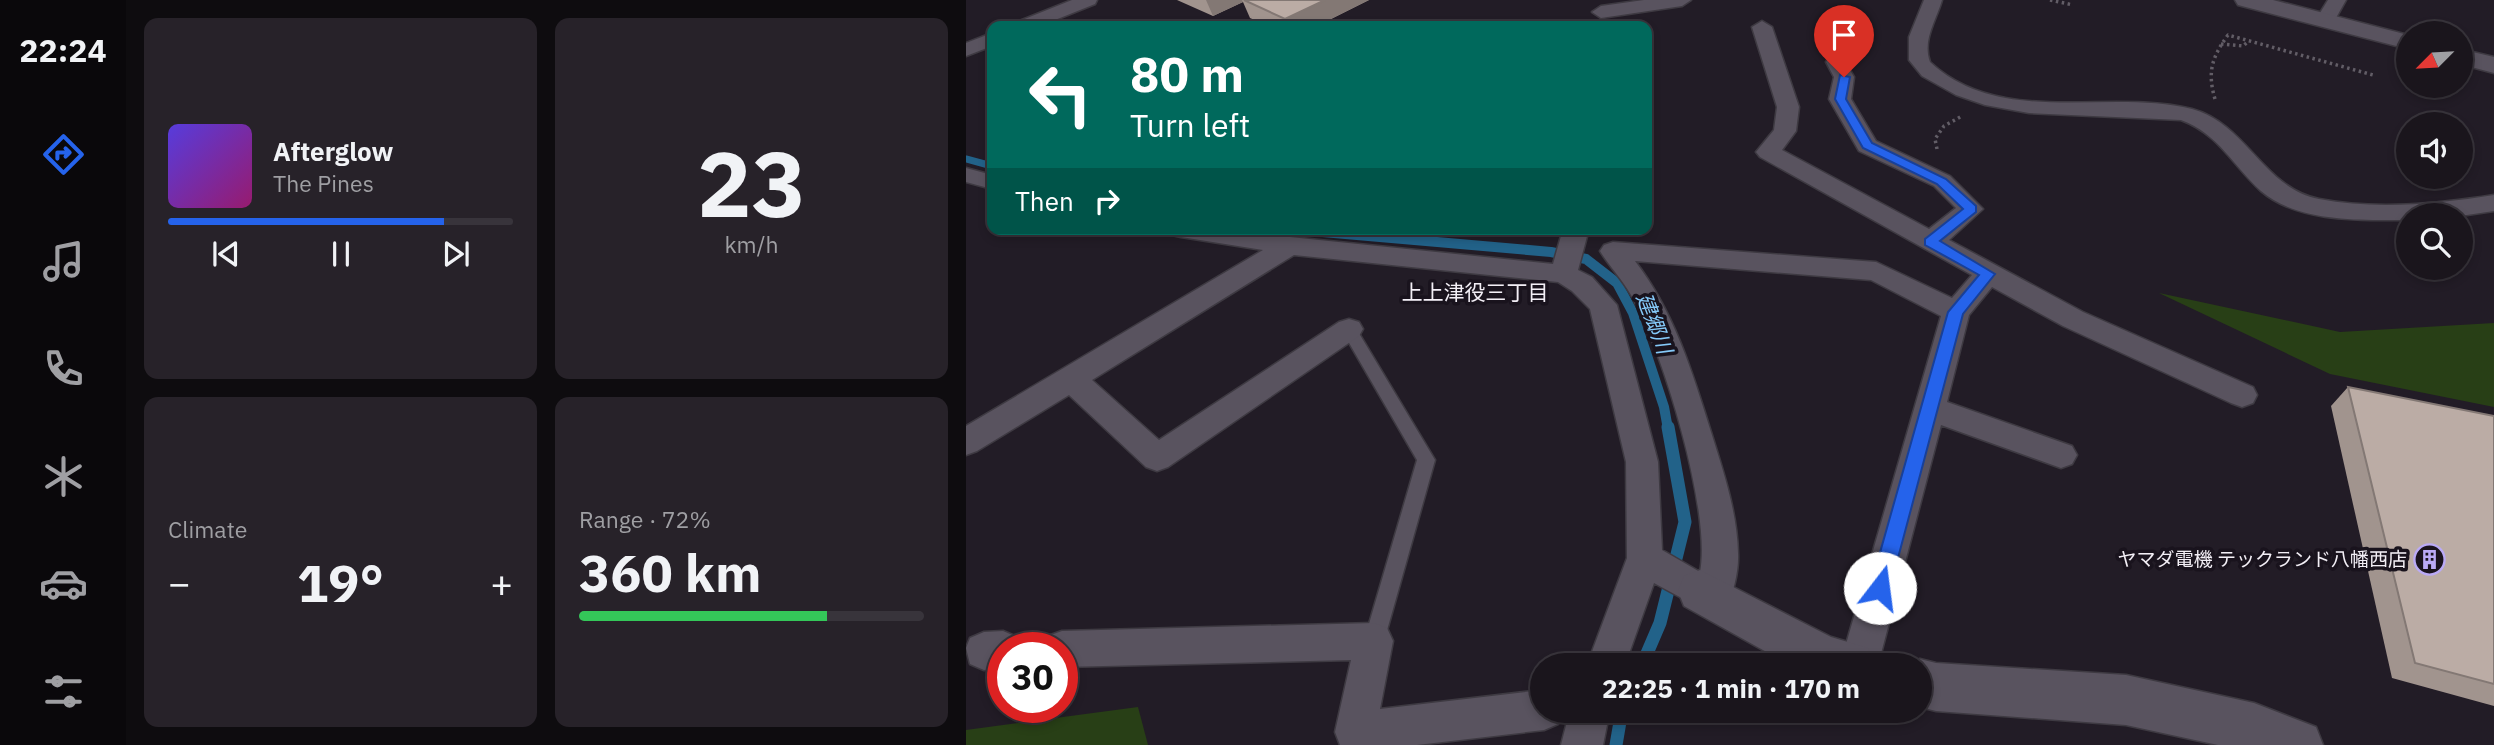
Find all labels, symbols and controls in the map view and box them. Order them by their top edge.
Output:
pin [1814,5,1874,77]
icon: arrive [1825,16,1863,54]
north arrow [2396,21,2473,98]
map controls [2396,21,2473,280]
text: 22:24 [19,29,107,71]
text: 80 m [1130,42,1244,105]
icon: left [1015,49,1106,140]
text: Turn left [1130,104,1250,146]
button: sound [2396,112,2473,189]
text: 23 [697,124,806,242]
icon: directions [39,130,88,179]
text: Afterglow [273,134,393,168]
text: The Pines [273,168,374,198]
icon: right [1088,182,1126,220]
text: Then [1015,184,1074,218]
button: search [2396,203,2473,280]
text: km/h [724,229,779,259]
icon: previous [207,235,245,273]
icon: pause [322,235,360,273]
icon: next [437,235,475,273]
icon: music [39,237,88,286]
district label: 上上津役三丁目 [1402,278,1549,306]
water label: 建郷川 [1631,289,1680,359]
icon: phone [39,344,88,393]
icon: climate [39,452,88,501]
text: Range · 72% [579,504,711,534]
text: Climate [168,514,247,544]
text: 360 km [579,539,761,606]
building icon: ヤマダ電機 テックランド八幡西店 [2413,542,2447,576]
place label: ヤマダ電機 テックランド八幡西店 [2118,547,2407,571]
text: 19° [297,549,384,616]
position arrow [1843,551,1917,625]
text: − [168,558,191,607]
text: + [490,558,513,607]
icon: car [39,559,88,608]
speed limit sign: 30 [987,632,1078,723]
icon: filters [39,667,88,716]
text: 22:25 · 1 min · 170 m [1602,671,1860,705]

